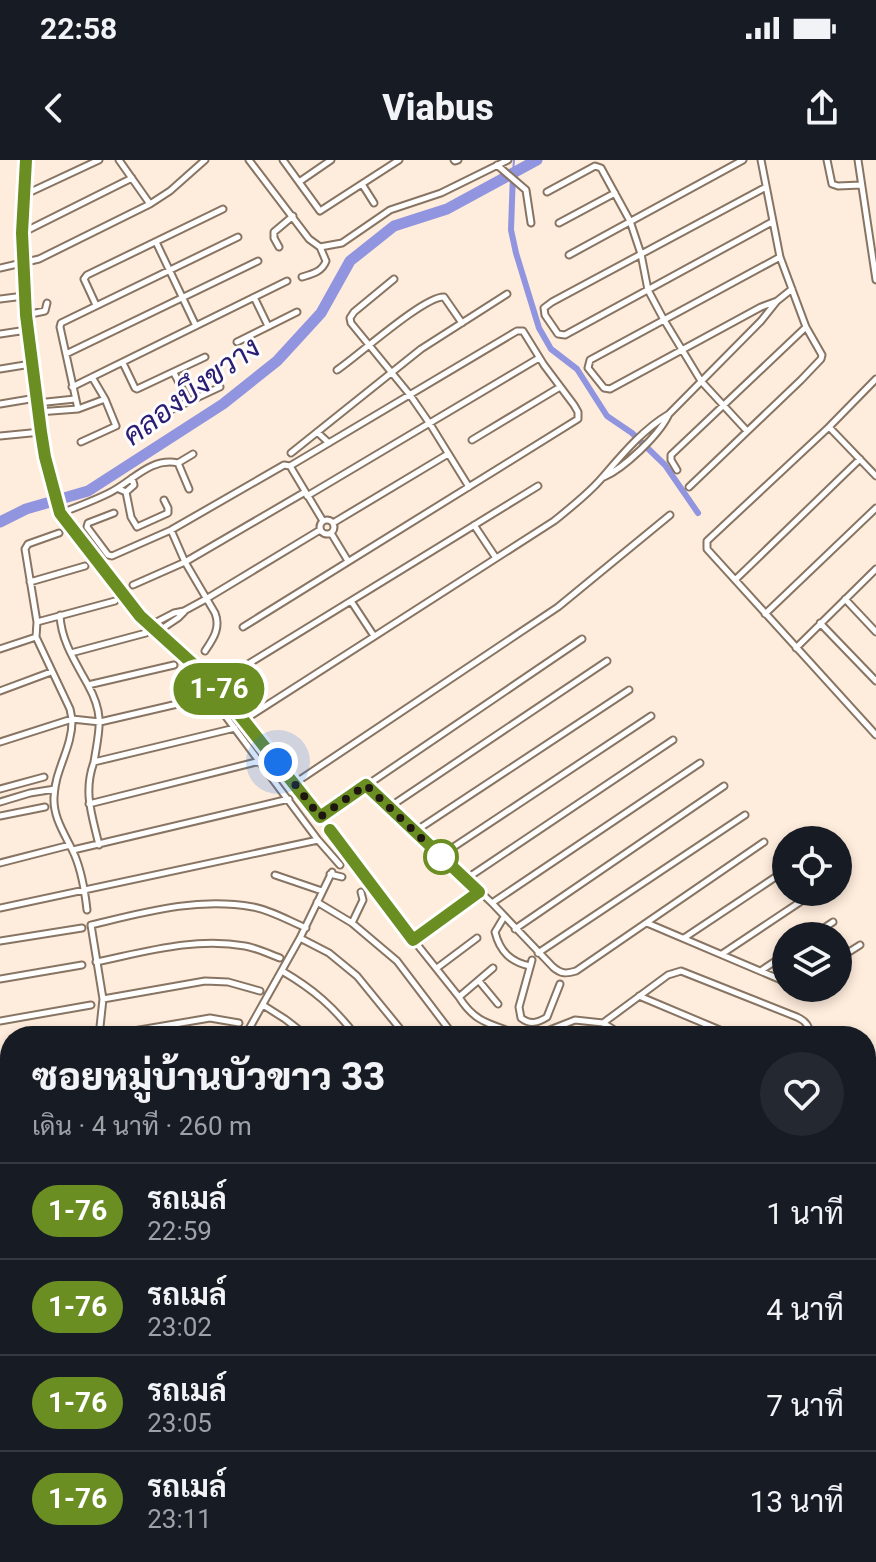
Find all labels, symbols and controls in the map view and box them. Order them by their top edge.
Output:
text: 22:58 [40,11,117,46]
icon: back [32,86,76,130]
icon: share [800,86,844,130]
text: Viabus [382,87,494,129]
water label: คลองบึงขวาง [114,328,266,452]
line badge: 1-76 [163,663,275,715]
text: 1-76 [189,672,249,705]
your location [258,742,298,782]
map controls [772,826,852,1002]
button: locate [772,826,852,906]
unlabelled marker [424,840,458,874]
button: layers [772,922,852,1002]
button: heart [760,1052,844,1136]
text: ซอยหมู่บ้านบัวขาว 33 [32,1055,385,1099]
text: เดิน · 4 นาที · 260 m [32,1111,252,1141]
text: รถเมล์ [147,1181,227,1216]
text: 1-76 [48,1194,107,1227]
text: 1 นาที [766,1196,844,1231]
text: 22:59 [147,1216,212,1246]
text: รถเมล์ [147,1277,227,1312]
text: 1-76 [48,1290,107,1323]
text: 4 นาที [766,1292,844,1327]
text: 23:02 [147,1312,212,1342]
text: รถเมล์ [147,1373,227,1408]
text: 1-76 [48,1386,107,1419]
text: 7 นาที [766,1388,844,1423]
text: 23:05 [147,1408,212,1438]
text: รถเมล์ [147,1469,227,1504]
text: 1-76 [48,1482,107,1515]
text: 13 นาที [749,1484,844,1519]
text: 23:11 [147,1504,212,1534]

